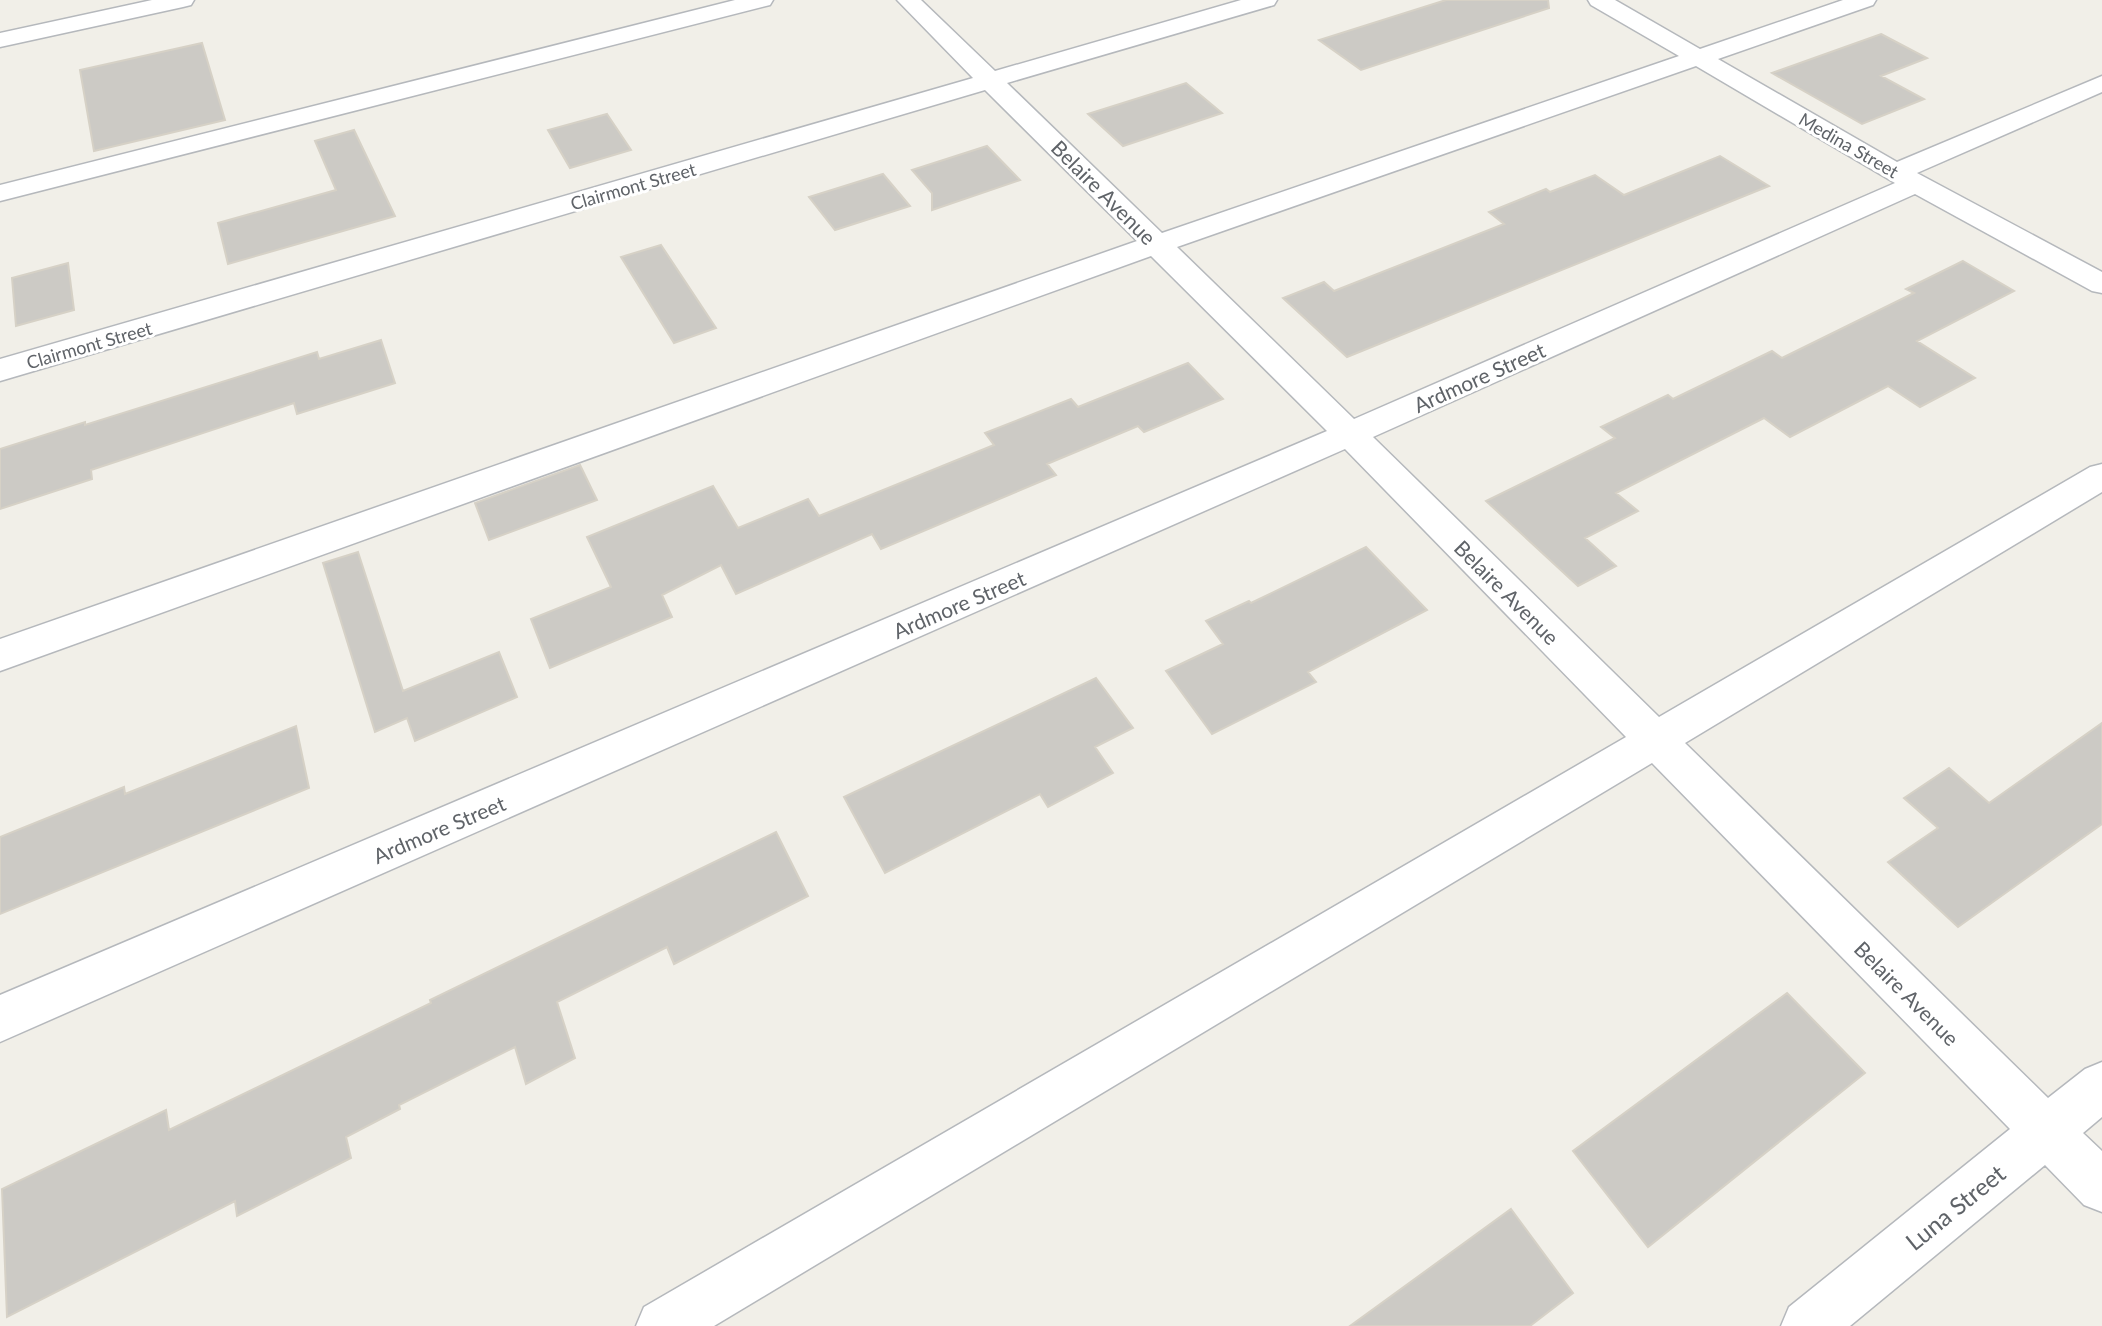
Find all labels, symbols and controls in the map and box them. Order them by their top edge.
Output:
street label: Medina Street [1795,108,1903,183]
street label: Belaire Avenue [1047,135,1161,249]
street label: Clairmont Street [568,157,699,214]
street label: Clairmont Street [24,316,155,373]
street label: Ardmore Street [1409,337,1549,417]
street label: Belaire Avenue [1450,535,1564,649]
street label: Ardmore Street [889,565,1029,643]
street label: Ardmore Street [369,790,509,868]
street label: Belaire Avenue [1850,936,1964,1050]
street label: Luna Street [1899,1158,2011,1256]

